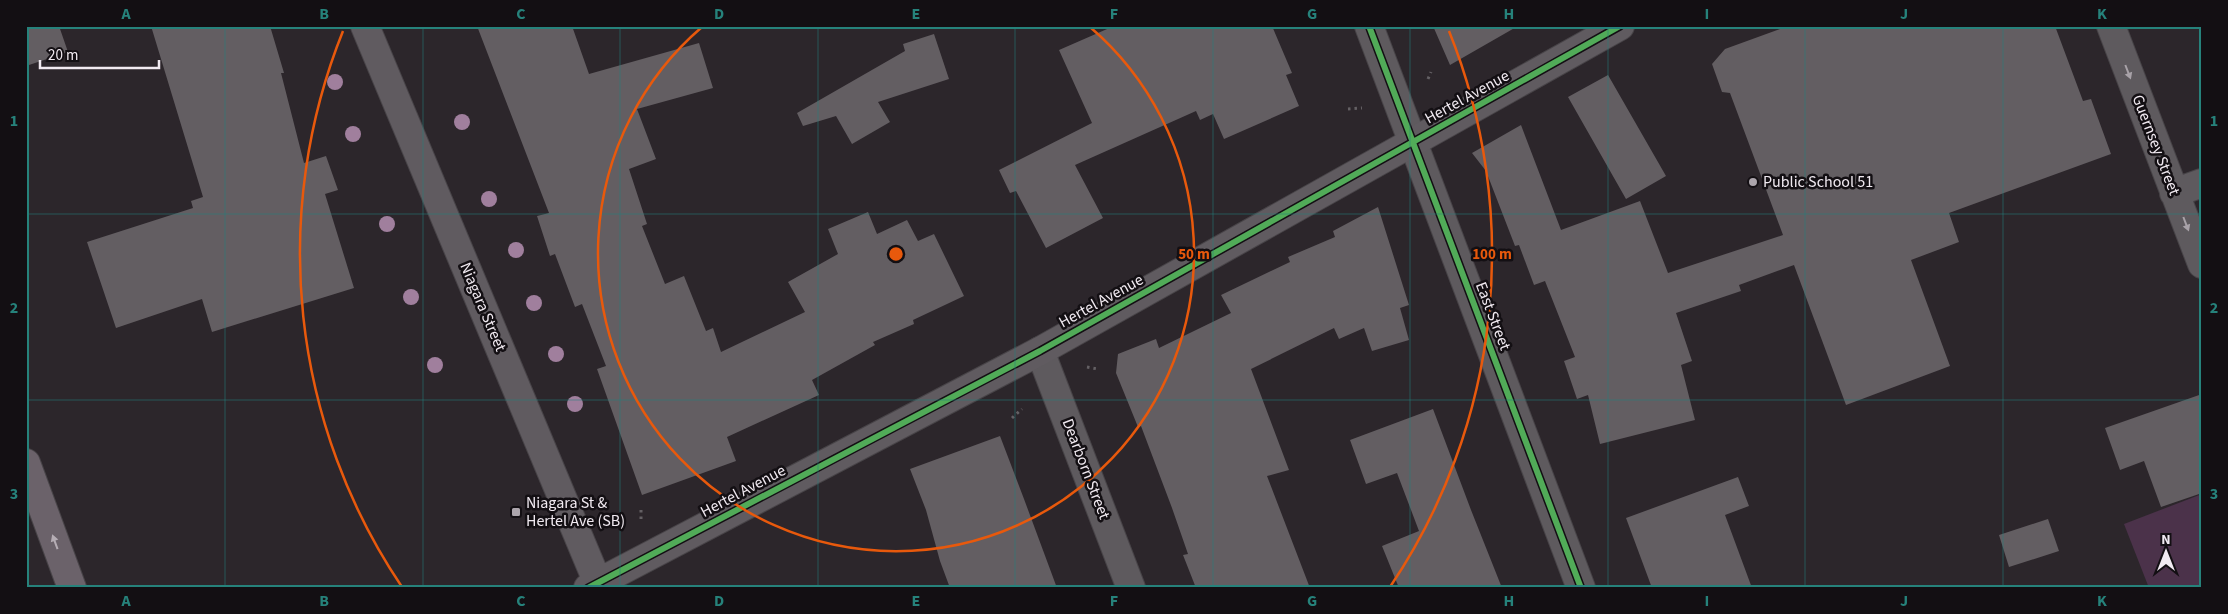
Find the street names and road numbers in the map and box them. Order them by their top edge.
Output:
street label: Hertel Avenue [1421,65,1513,129]
street label: Guernsey Street [2127,91,2186,199]
street label: Niagara Street [454,259,512,355]
street label: Hertel Avenue [1055,269,1147,333]
street label: East Street [1470,279,1516,354]
street label: Dearborn Street [1057,415,1116,523]
street label: Hertel Avenue [696,459,790,523]

